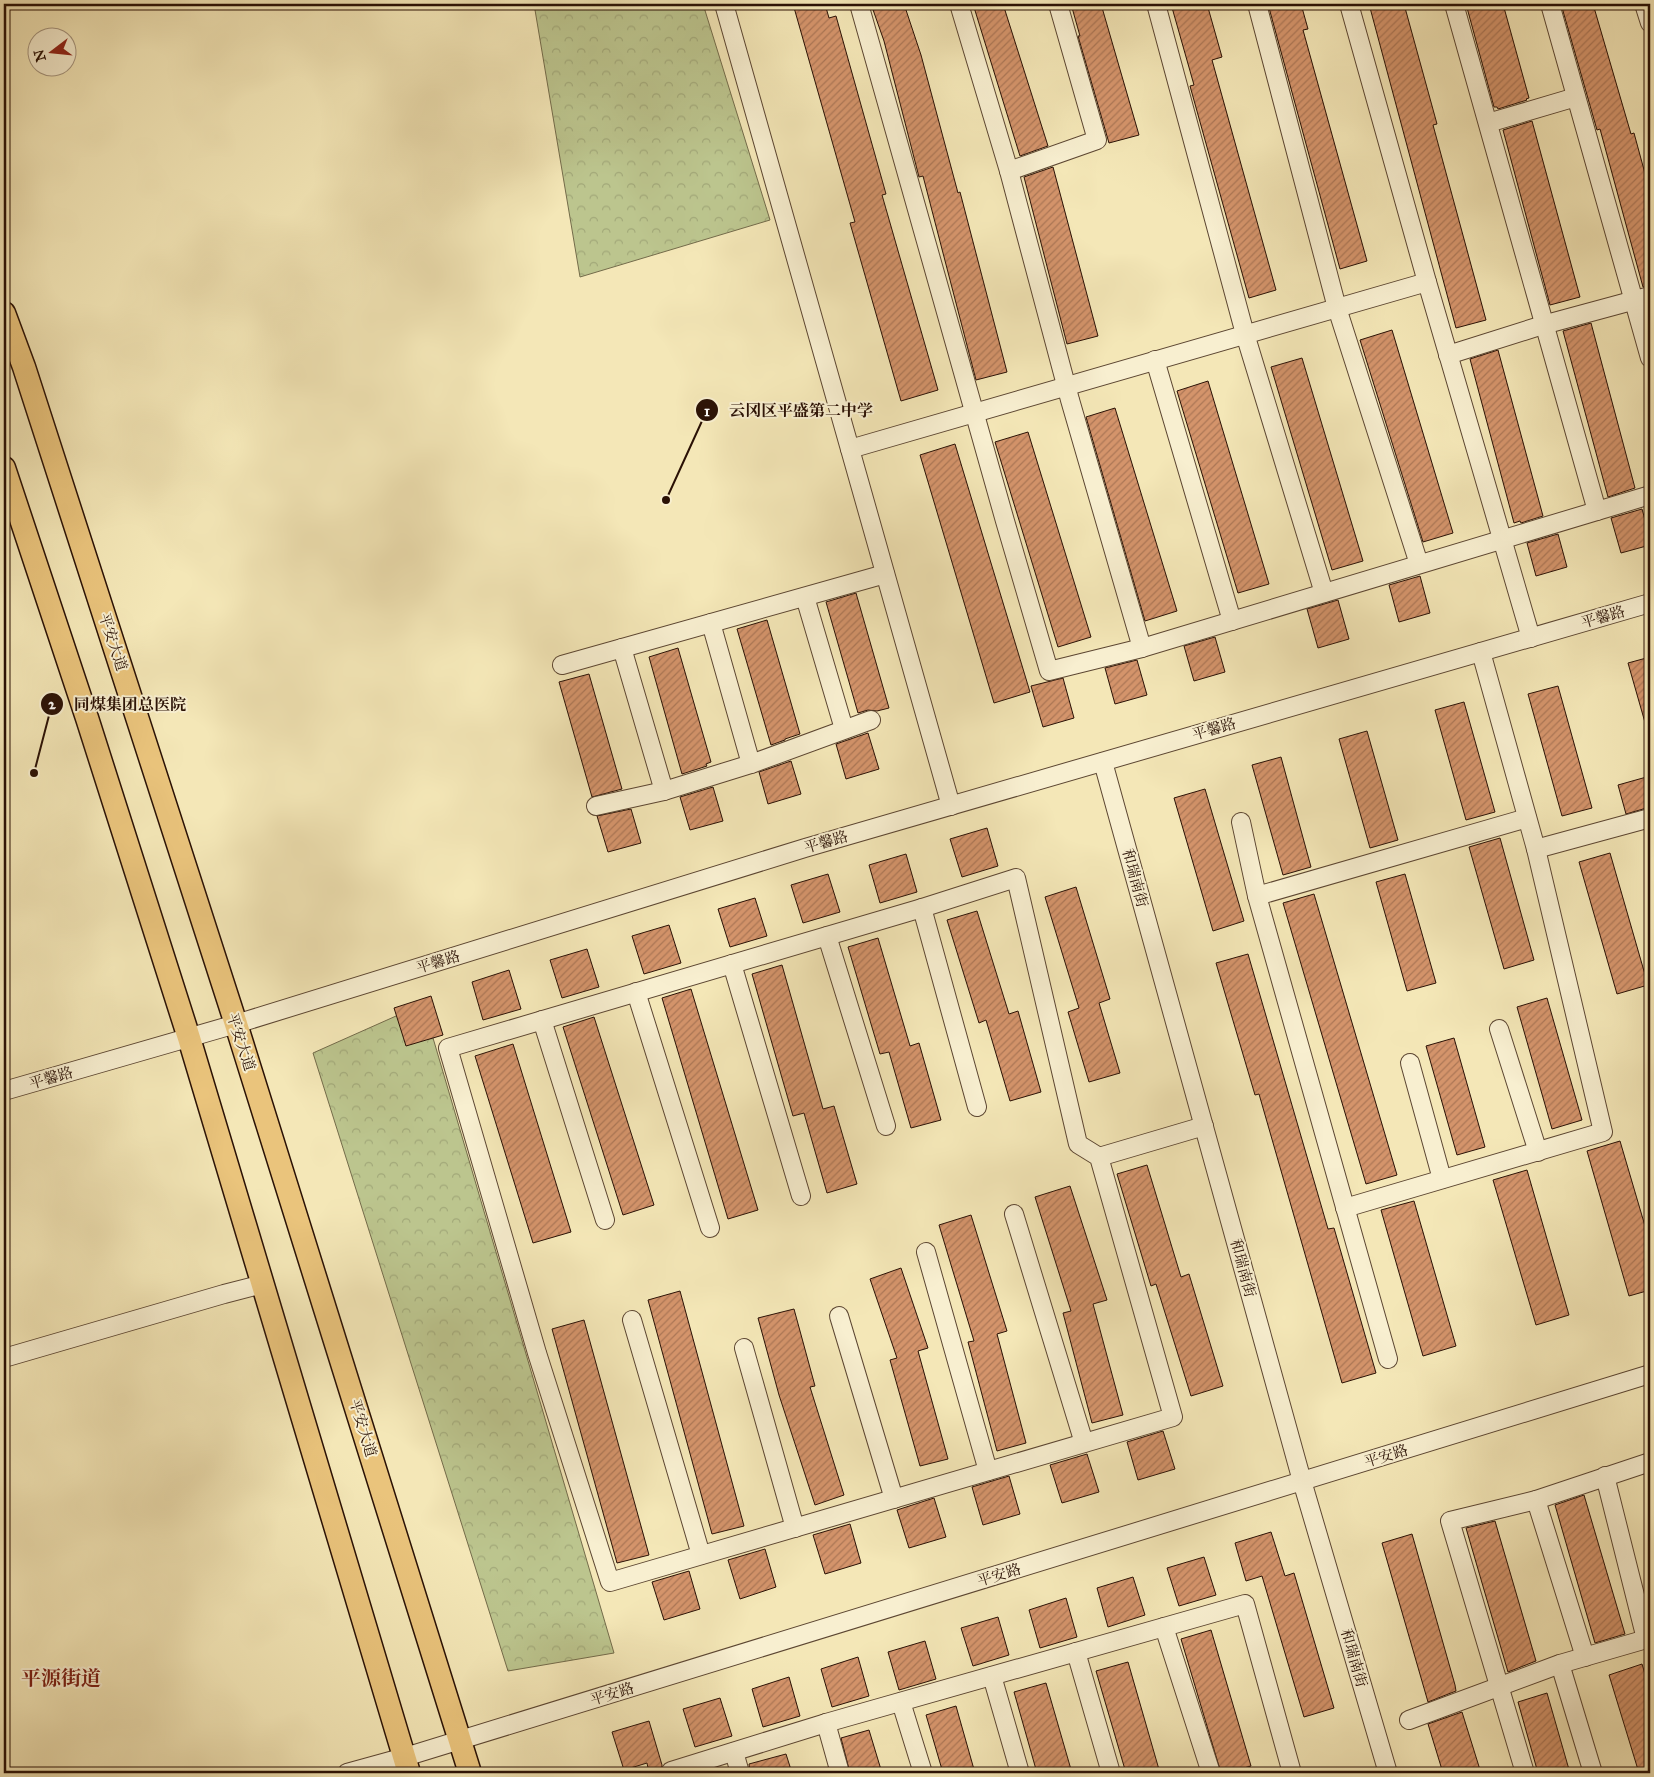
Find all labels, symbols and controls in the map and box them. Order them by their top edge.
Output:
north arrow [28,28,78,78]
text: N [30,47,50,63]
callout: 云冈区平盛第二中学 [694,395,883,426]
text: 云冈区平盛第二中学 [729,401,873,420]
text: 1 [704,402,710,420]
street label: 平馨路 [1579,602,1627,632]
street label: 平安大道 [95,611,131,673]
callout: 同煤集团总医院 [39,688,196,719]
text: 2 [48,695,56,713]
text: 同煤集团总医院 [74,695,186,714]
street label: 平馨路 [1190,714,1238,744]
street label: 平馨路 [802,827,850,857]
street label: 和瑞南街 [1119,847,1151,909]
street label: 平馨路 [414,947,462,977]
street label: 平安大道 [223,1011,259,1073]
street label: 平馨路 [27,1063,75,1093]
street label: 和瑞南街 [1227,1237,1259,1299]
street label: 平安大道 [346,1397,380,1459]
street label: 平安路 [1362,1441,1410,1471]
street label: 平安路 [975,1560,1023,1590]
street label: 和瑞南街 [1337,1627,1371,1689]
district label: 平源街道 [21,1666,101,1690]
street label: 平安路 [588,1679,636,1709]

